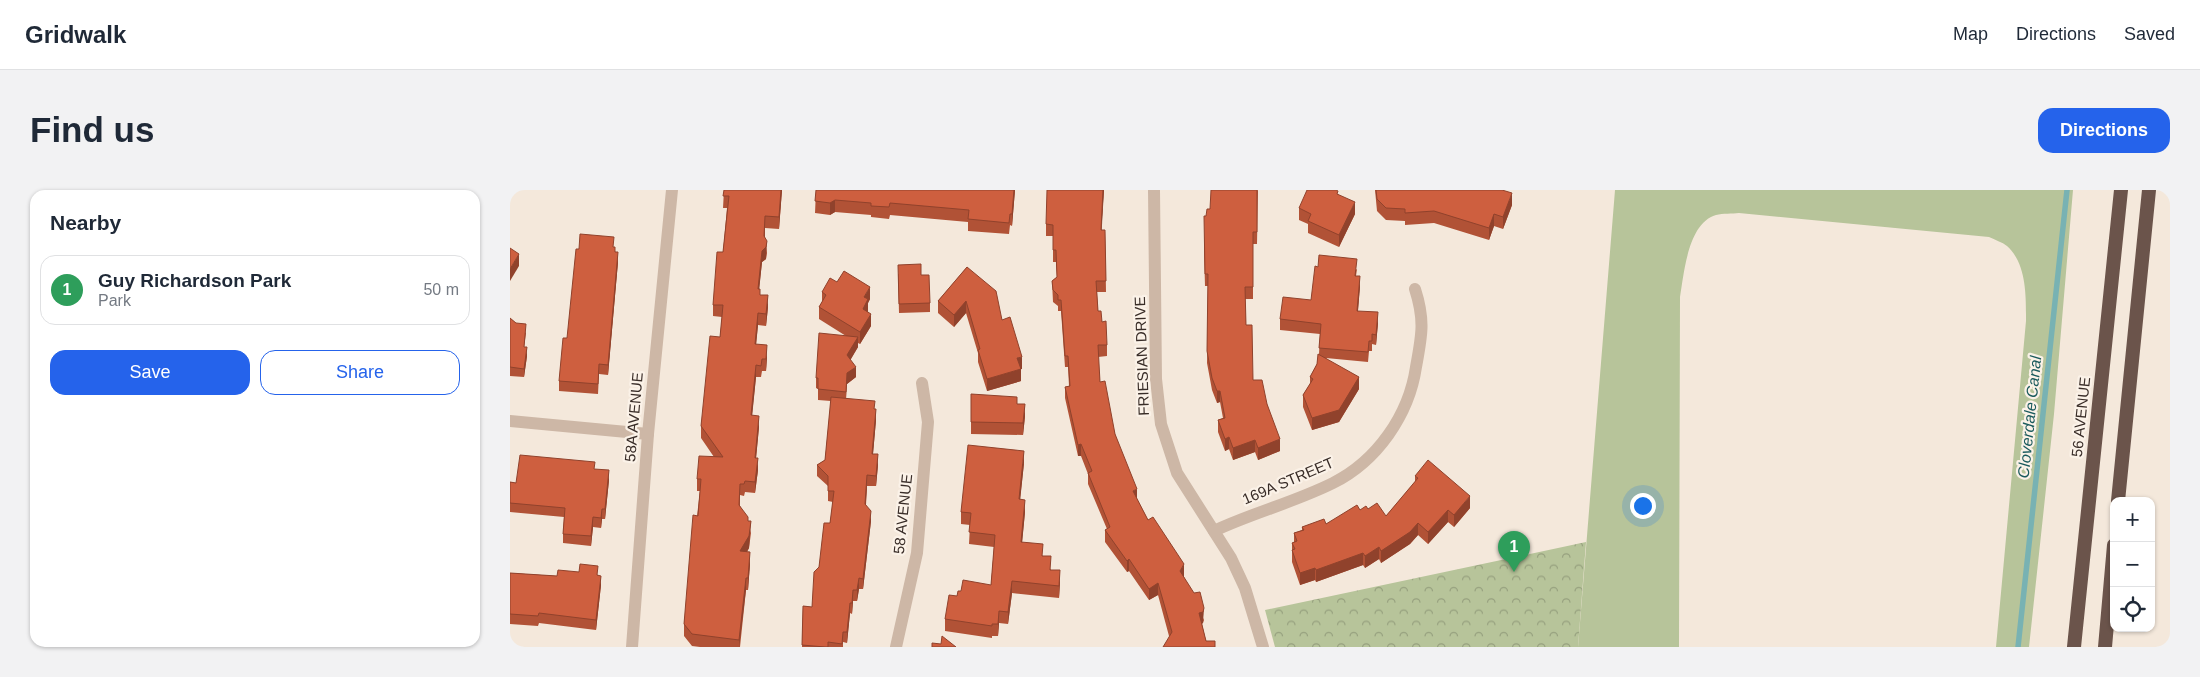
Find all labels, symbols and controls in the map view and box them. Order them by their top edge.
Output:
text: Gridwalk [25,21,126,48]
text: Map [1953,24,1988,44]
text: Directions [2016,24,2096,44]
text: Saved [2124,24,2175,44]
button: Directions [2038,108,2170,153]
text: Find us [30,110,154,149]
text: Nearby [50,211,121,234]
text: Guy Richardson Park [98,270,291,291]
text: 1 [63,281,71,298]
text: 50 m [423,281,459,298]
text: Park [98,292,131,309]
street label: FRIESIAN DRIVE [1131,296,1152,416]
button: Save [50,350,250,395]
button: Share [260,350,460,395]
water label: Cloverdale Canal [2015,355,2044,479]
street label: 58A AVENUE [621,371,646,462]
street label: 56 AVENUE [2068,376,2093,458]
street label: 169A STREET [1240,454,1336,507]
street label: 58 AVENUE [890,473,915,555]
your location [1630,493,1656,519]
map controls [2110,497,2155,632]
button: + [2110,497,2155,542]
pin: 1 [1498,531,1530,572]
button: − [2110,542,2155,587]
button: locate [2110,587,2155,632]

